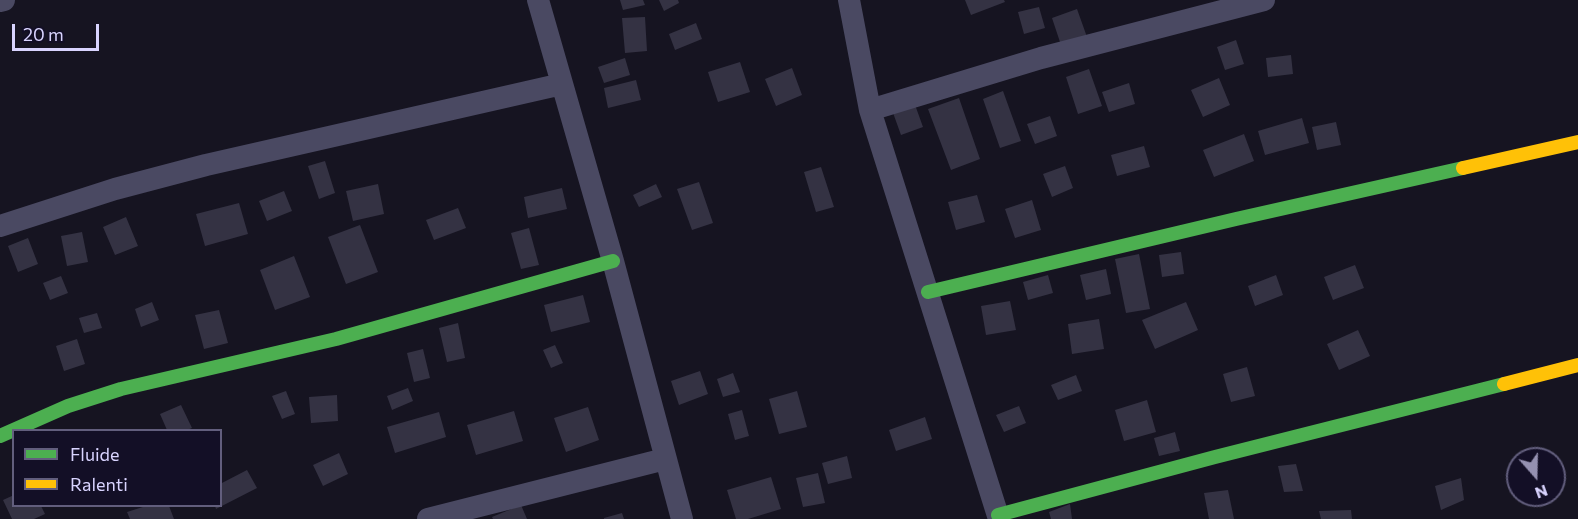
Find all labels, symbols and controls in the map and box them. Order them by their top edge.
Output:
scale bar [15,12,102,50]
text: 20 m [23,23,64,45]
legend [12,429,222,507]
text: Fluide [70,443,119,465]
north arrow [1506,447,1566,507]
text: Ralenti [70,473,128,495]
text: N [1533,482,1551,503]

